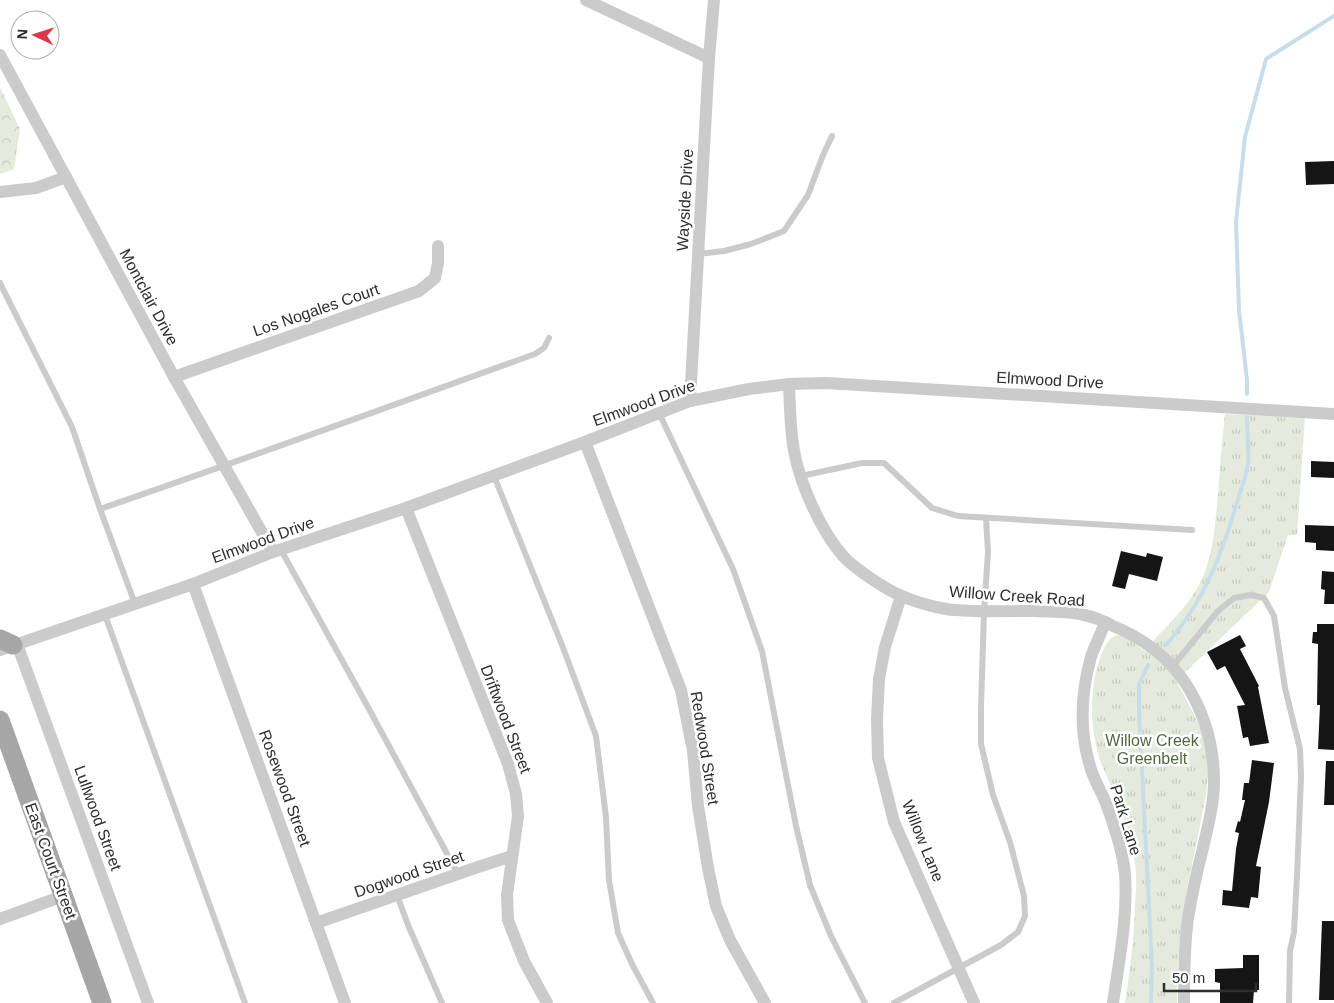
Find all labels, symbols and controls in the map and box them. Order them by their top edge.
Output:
north arrow [10,10,60,60]
text: N [14,28,30,40]
street label: Wayside Drive [674,148,696,252]
street label: Montclair Drive [116,246,182,348]
street label: Los Nogales Court [251,280,382,340]
street label: Elmwood Drive [996,369,1104,391]
street label: Elmwood Drive [591,377,698,429]
street label: Elmwood Drive [210,514,317,566]
street label: Willow Creek Road [949,583,1085,609]
street label: Driftwood Street [478,662,535,776]
street label: Redwood Street [688,690,722,807]
street label: Rosewood Street [256,727,314,849]
park label: Willow Creek Greenbelt [1105,732,1200,767]
street label: Lullwood Street [71,763,125,873]
street label: Park Lane [1107,783,1145,857]
street label: Willow Lane [899,798,947,884]
street label: East Court Street [22,800,80,922]
street label: Dogwood Street [352,847,467,901]
scale bar [1164,960,1256,992]
text: 50 m [1172,969,1205,986]

